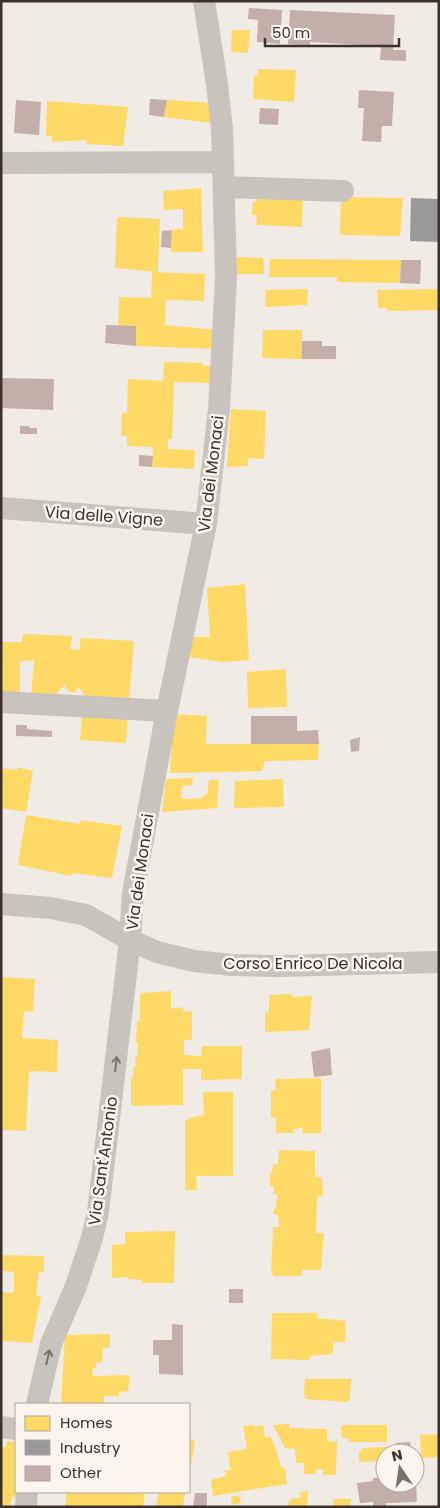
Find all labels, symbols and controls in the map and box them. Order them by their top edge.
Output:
scale bar [265,15,399,47]
text: 50 m [272,22,310,43]
street label: Via dei Monaci [192,414,230,534]
street label: Via delle Vigne [44,500,164,532]
street label: Via dei Monaci [120,812,160,932]
street label: Corso Enrico De Nicola [223,952,403,975]
one-way arrow [111,1056,121,1072]
street label: Via Sant'Antonio [83,1095,123,1227]
one-way arrow [44,1349,53,1365]
legend [15,1403,190,1493]
text: Homes [60,1412,113,1433]
text: Industry [60,1437,121,1458]
north arrow [375,1443,425,1493]
text: N [390,1444,404,1466]
text: Other [60,1462,102,1483]

